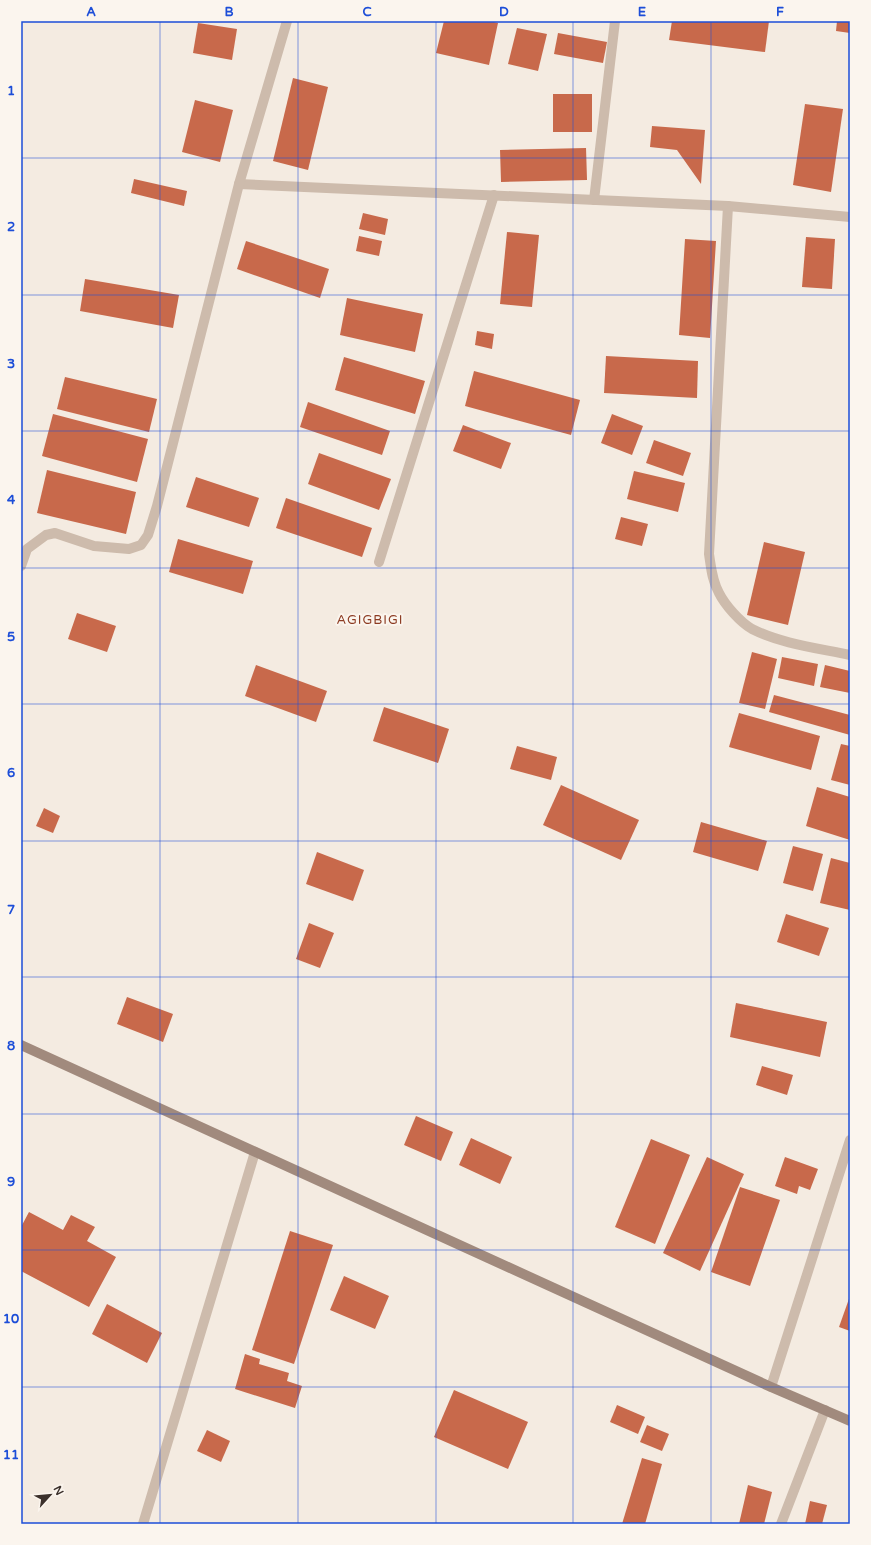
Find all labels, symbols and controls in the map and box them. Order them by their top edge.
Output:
text: A [86,4,96,20]
text: B [224,4,234,20]
text: C [362,4,372,20]
text: D [499,4,509,20]
text: E [638,4,646,20]
text: F [776,4,784,20]
text: 1 [7,83,15,99]
text: 2 [7,219,15,235]
text: 3 [7,356,15,372]
text: 4 [7,492,16,508]
district label: AGIGBIGI [336,612,404,628]
text: 5 [7,629,15,645]
text: 6 [7,765,15,781]
text: 7 [7,902,15,918]
text: 8 [7,1038,15,1054]
text: 9 [7,1174,15,1190]
text: 10 [3,1311,19,1327]
text: 11 [3,1447,19,1463]
north arrow [30,1475,70,1515]
text: N [51,1484,66,1498]

